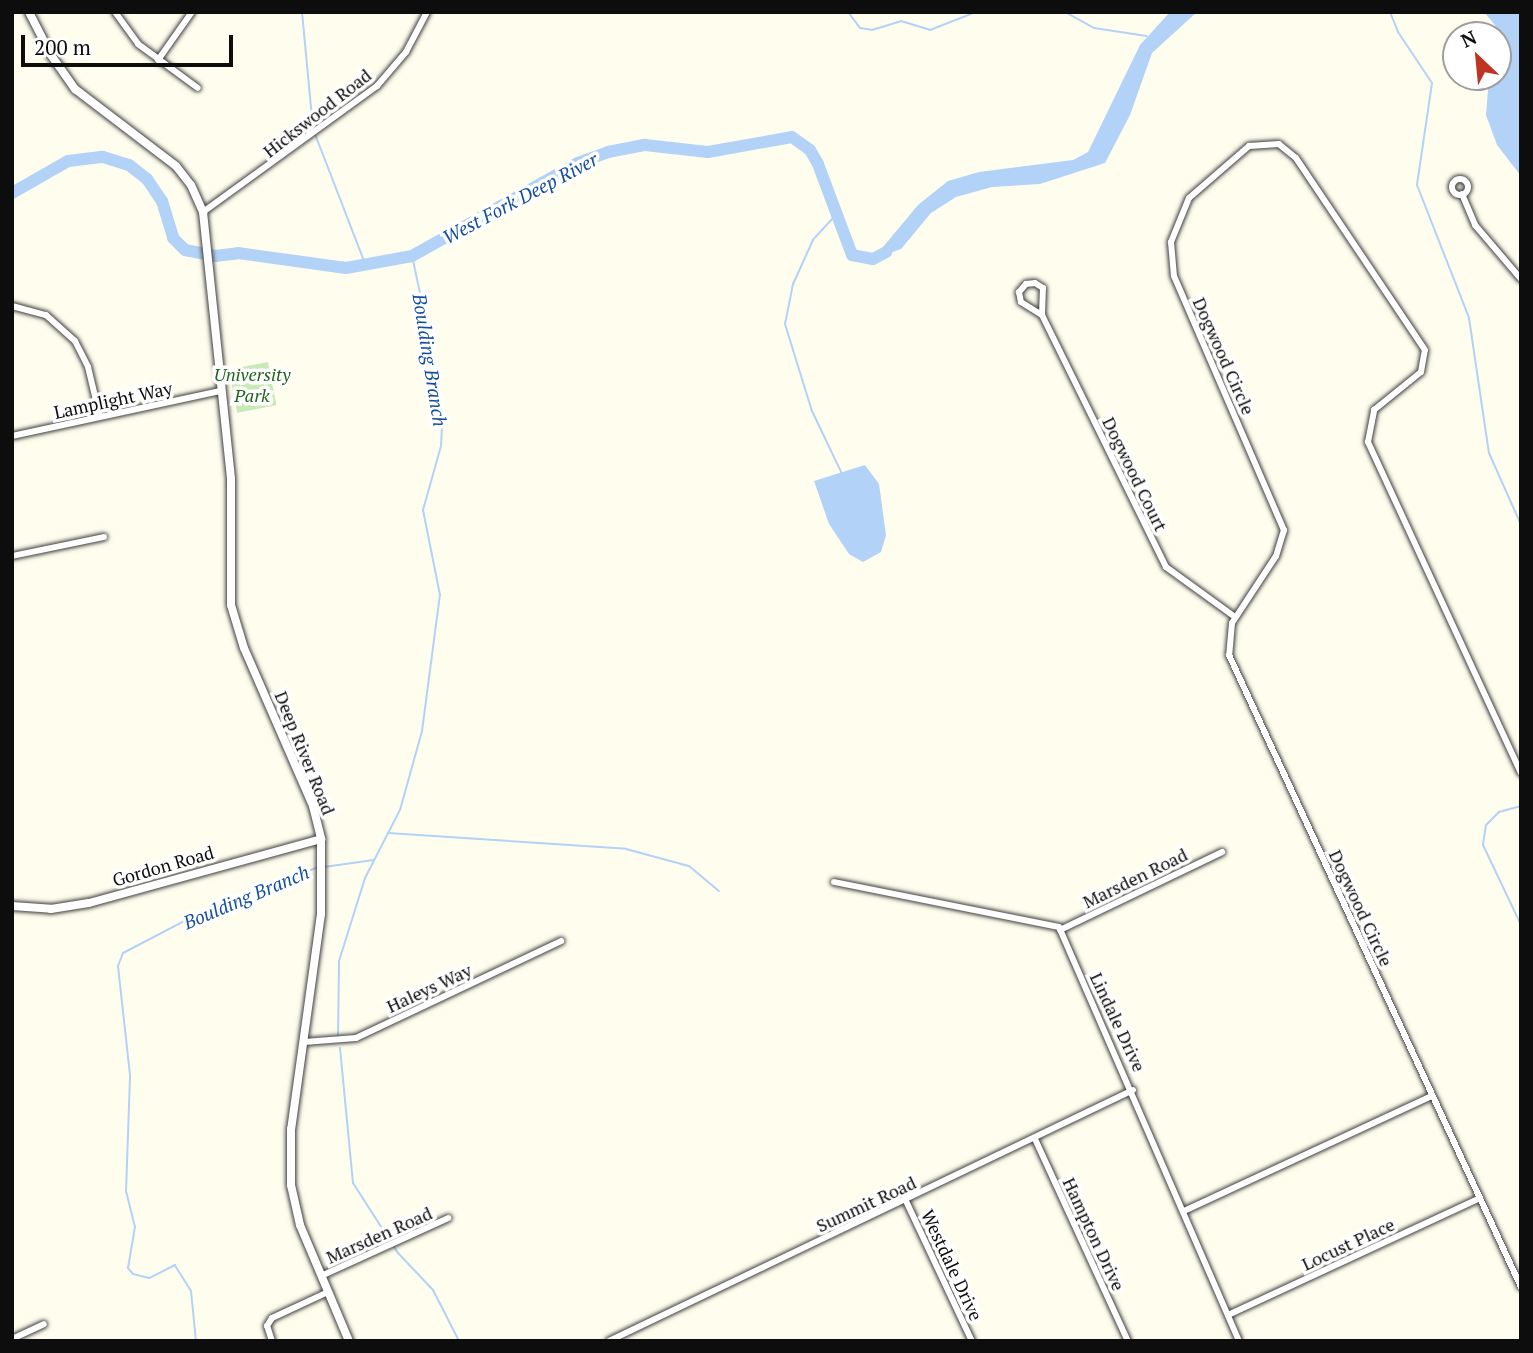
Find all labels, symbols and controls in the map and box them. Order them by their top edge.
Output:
scale bar [24,21,236,65]
north arrow [1442,21,1512,91]
text: N [1456,24,1480,53]
text: 200 m [34,33,91,61]
street label: Hickswood Road [259,64,375,162]
water label: West Fork Deep River [439,148,601,248]
water label: Boulding Branch [408,292,452,428]
street label: Dogwood Circle [1188,294,1260,418]
park label: University Park [214,364,290,406]
street label: Lamplight Way [52,377,174,423]
street label: Dogwood Court [1098,413,1172,535]
street label: Deep River Road [270,688,340,818]
street label: Gordon Road [110,841,216,891]
street label: Marsden Road [1079,843,1191,913]
street label: Dogwood Circle [1325,846,1397,970]
water label: Boulding Branch [180,860,312,934]
street label: Haleys Way [383,959,475,1017]
street label: Lindale Drive [1086,969,1150,1075]
street label: Summit Road [813,1171,919,1237]
street label: Hampton Drive [1058,1174,1130,1294]
street label: Marsden Road [323,1202,435,1268]
street label: Westdale Drive [917,1206,987,1324]
street label: Locust Place [1298,1213,1398,1275]

